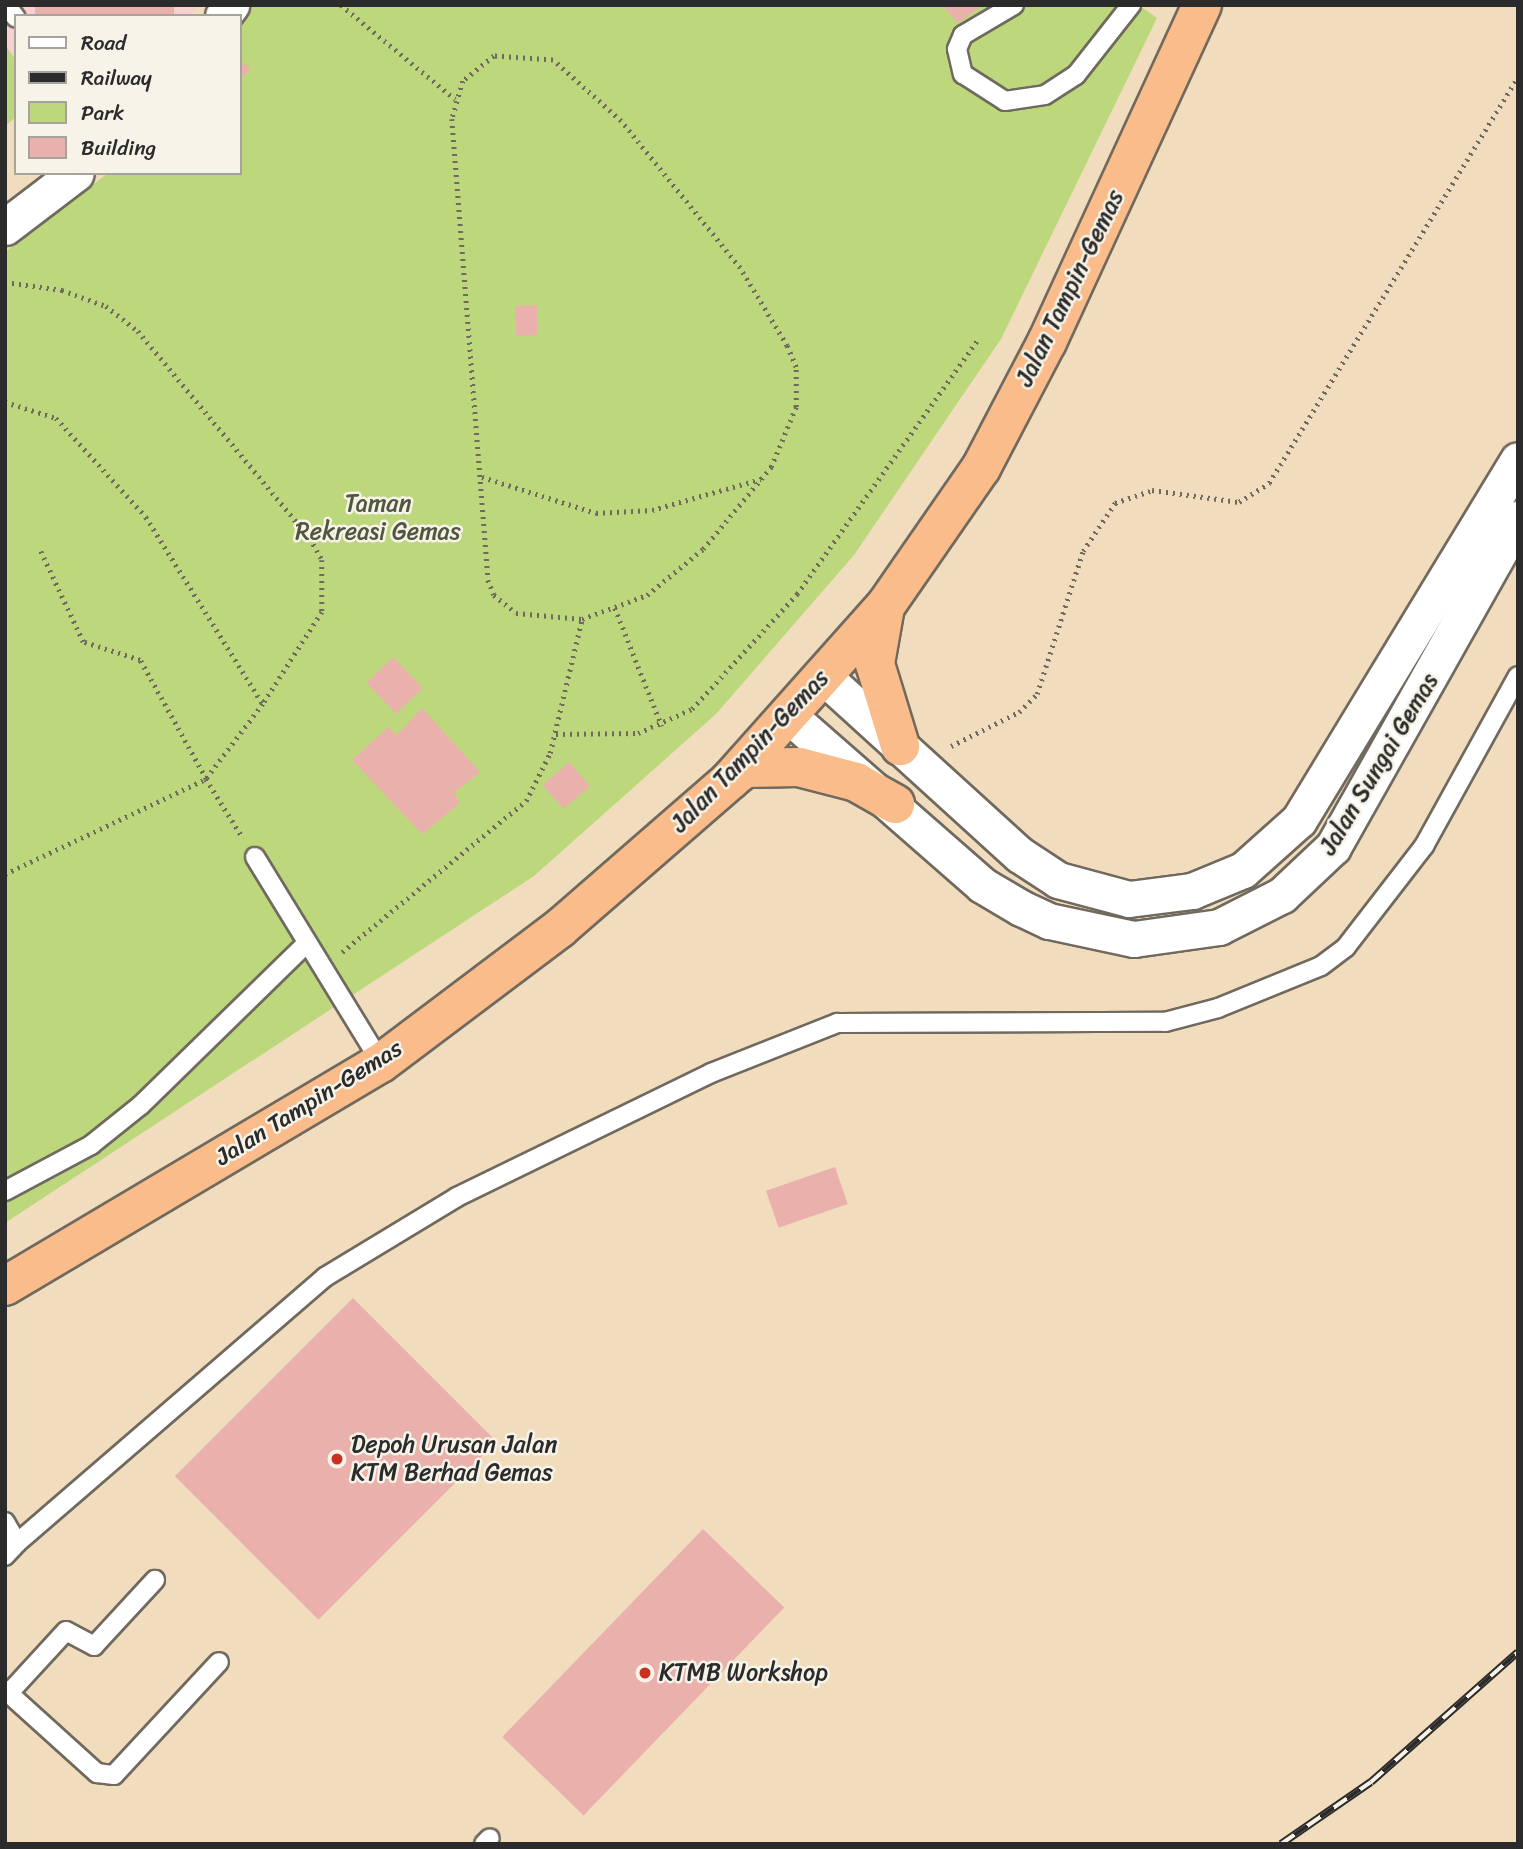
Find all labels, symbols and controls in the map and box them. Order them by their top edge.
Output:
legend [14,14,242,175]
text: Road [81,24,126,62]
text: Railway [81,59,152,97]
text: Park [81,94,124,132]
text: Building [81,129,156,167]
street label: Jalan Tampin-Gemas [1010,185,1130,391]
park label: Taman Rekreasi Gemas [295,490,461,546]
street label: Jalan Tampin-Gemas [665,664,835,838]
street label: Jalan Sungai Gemas [1313,667,1445,861]
street label: Jalan Tampin-Gemas [210,1034,408,1172]
place label: Depoh Urusan Jalan KTM Berhad Gemas [351,1431,557,1487]
marker: Depoh Urusan Jalan KTM Berhad Gemas [329,1451,345,1467]
place label: KTMB Workshop [659,1659,828,1687]
marker: KTMB Workshop [637,1665,653,1681]

